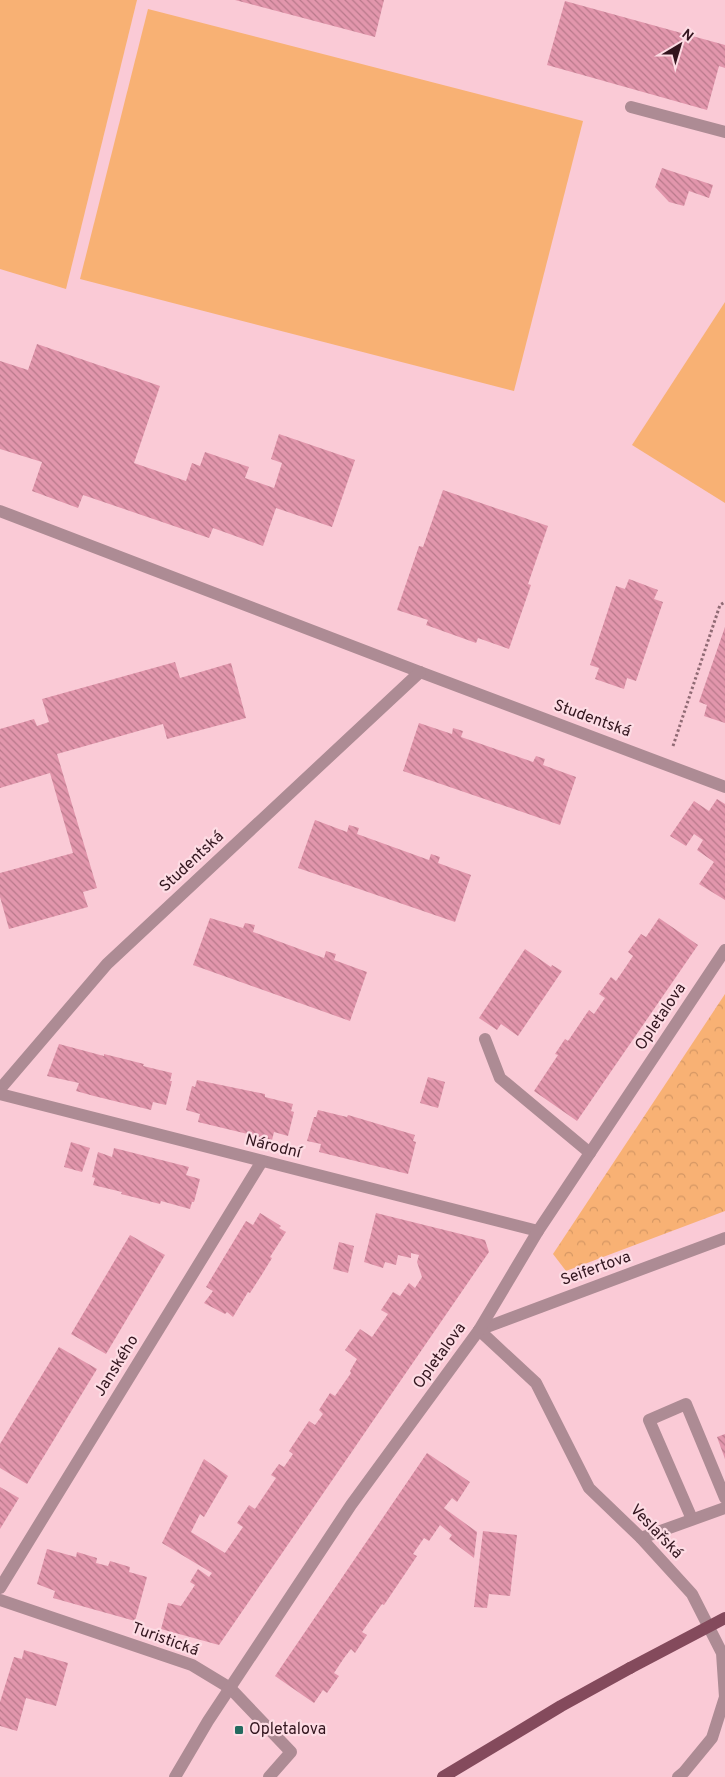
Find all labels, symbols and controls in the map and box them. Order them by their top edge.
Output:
north arrow [655,20,705,70]
text: N [678,26,696,46]
street label: Studentská [551,696,633,742]
street label: Studentská [156,827,228,897]
street label: Opletalova [631,979,691,1055]
street label: Národní [243,1130,305,1164]
street label: Seifertova [558,1247,634,1291]
street label: Opletalova [409,1319,471,1393]
street label: Janského [90,1332,144,1400]
street label: Veslařská [625,1501,687,1563]
street label: Turistická [129,1619,201,1661]
place label: Opletalova [249,1720,326,1740]
marker: Opletalova [233,1724,245,1736]

